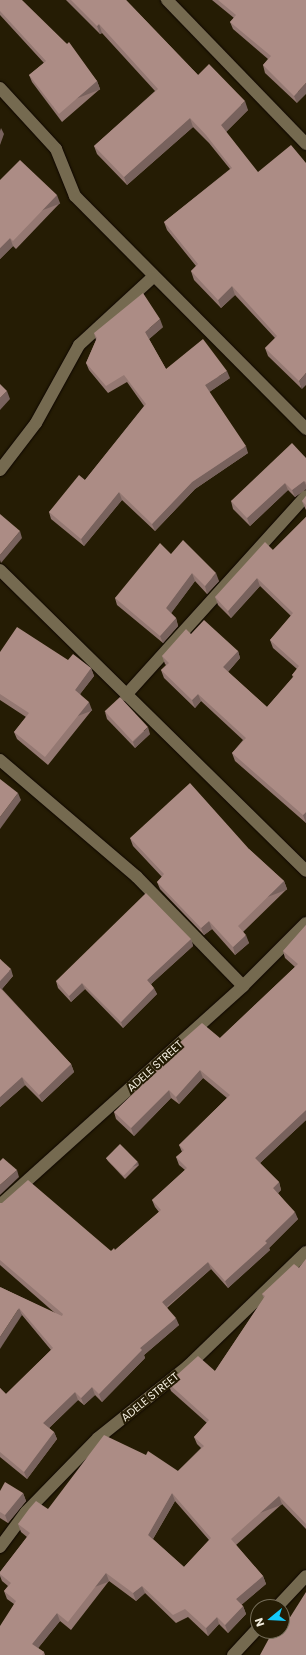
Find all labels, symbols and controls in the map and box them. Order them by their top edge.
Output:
street label: ADELE STREET [124,1038,186,1094]
street label: ADELE STREET [118,1370,182,1424]
north arrow [250,1599,290,1639]
text: N [251,1616,268,1629]

